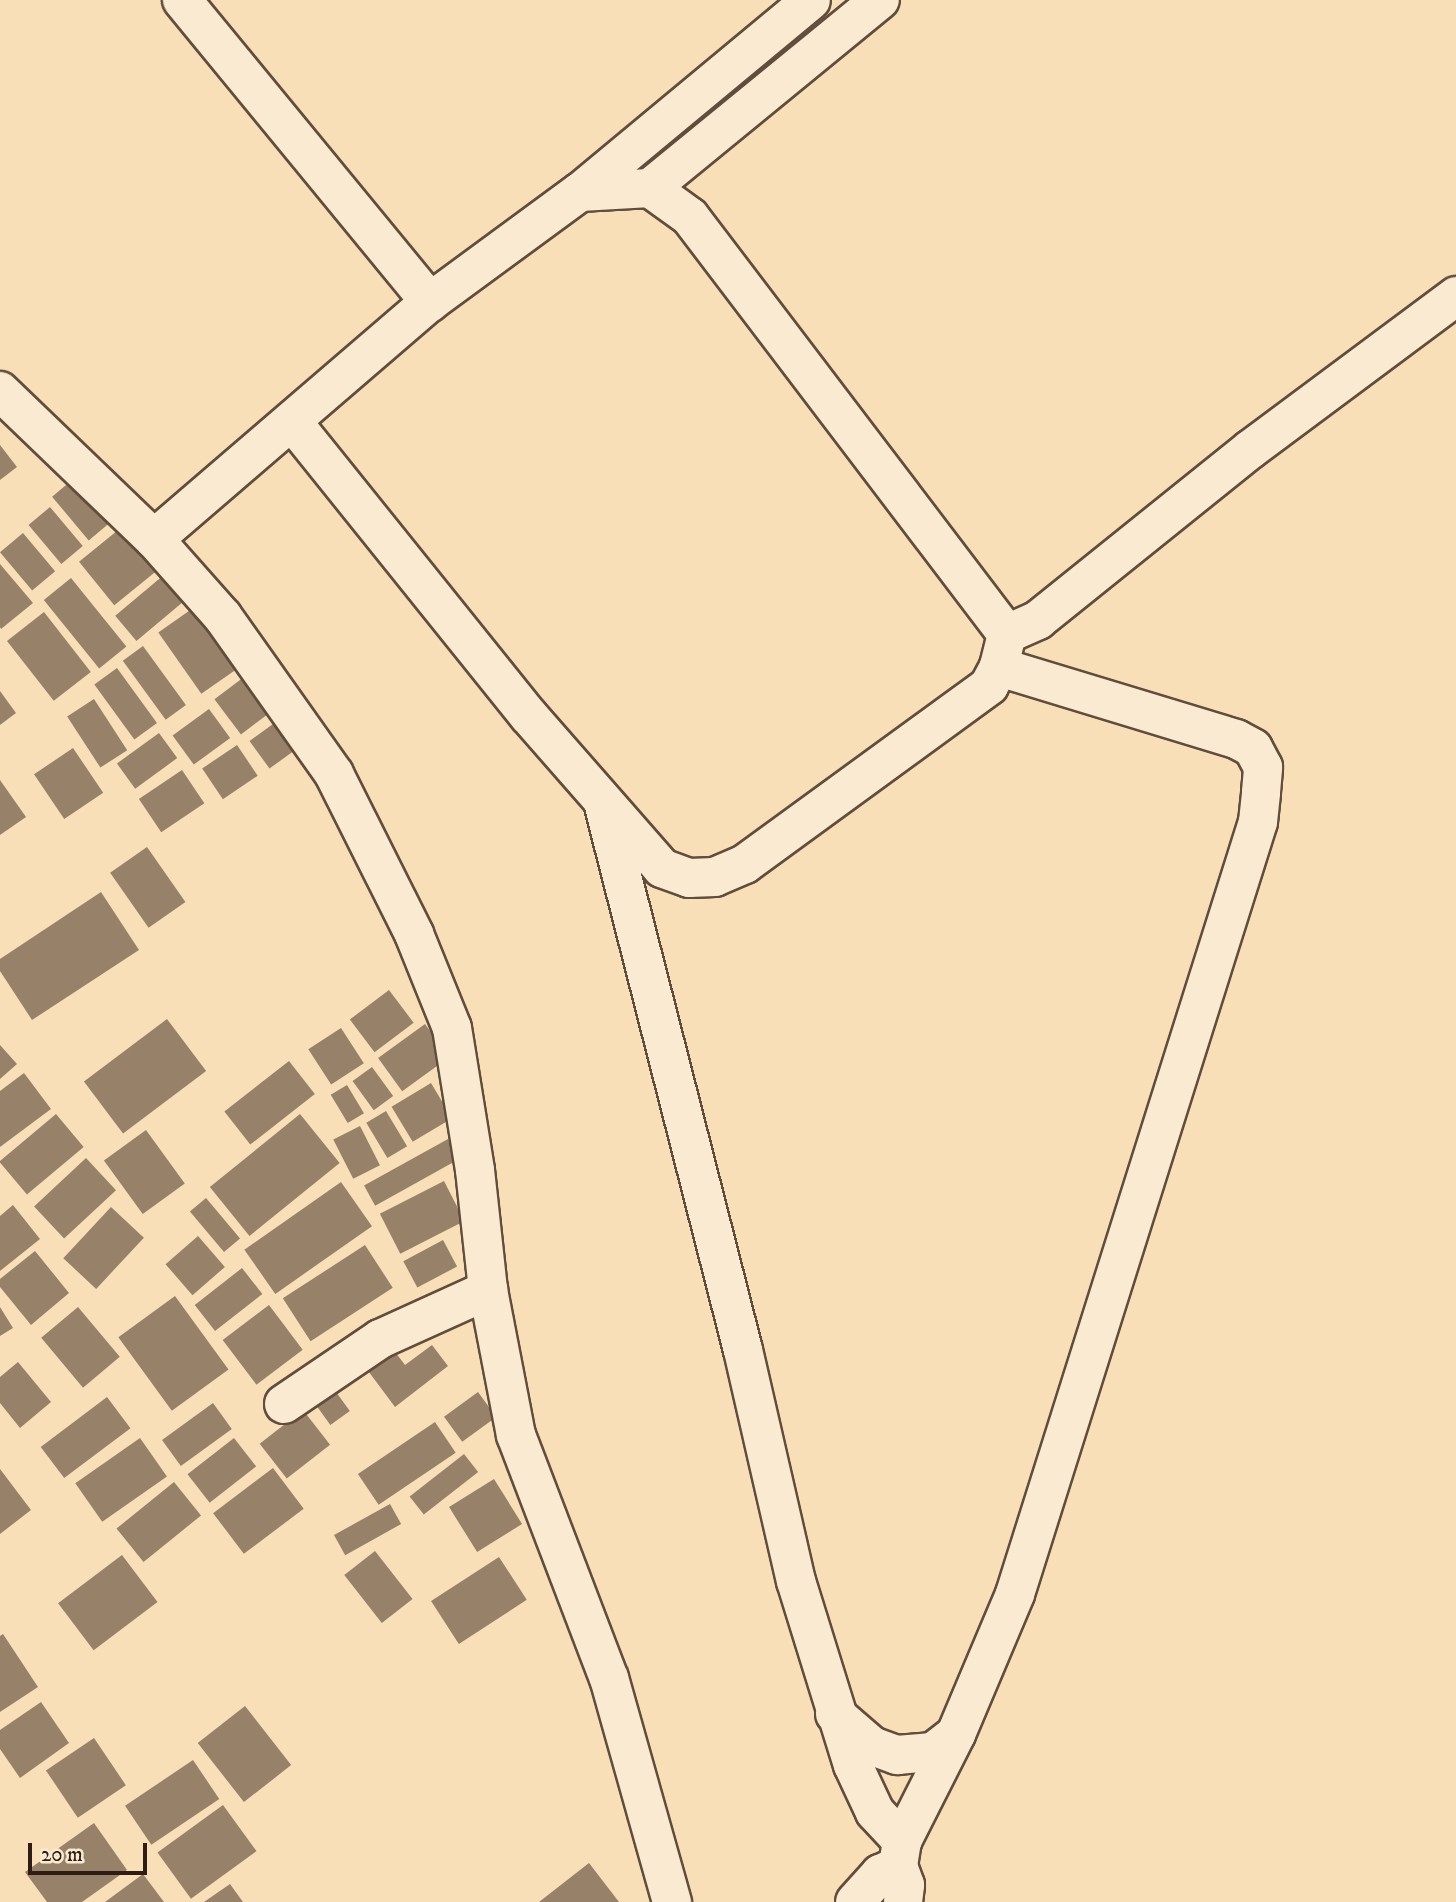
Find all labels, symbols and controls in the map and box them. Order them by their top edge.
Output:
scale bar [32,1828,150,1872]
text: 20 m [41,1842,83,1868]

